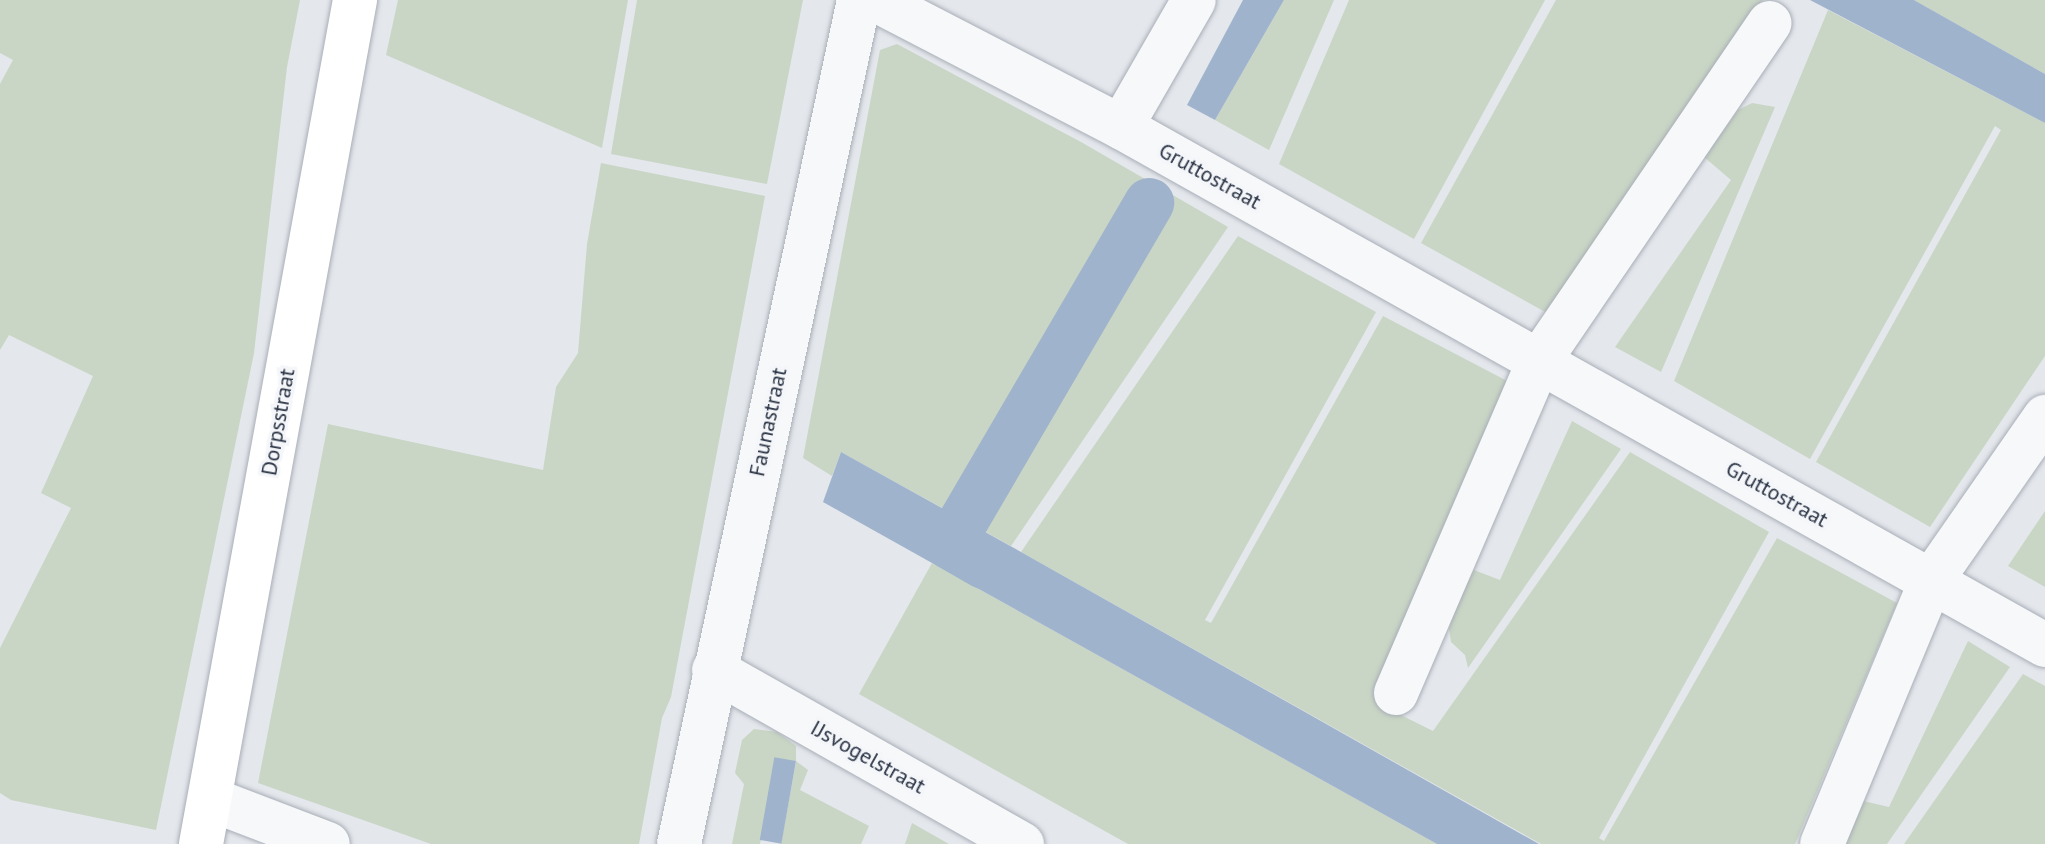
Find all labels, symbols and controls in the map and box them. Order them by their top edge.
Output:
street label: Gruttostraat [1154,137,1266,215]
street label: Faunastraat [744,365,792,479]
street label: Dorpsstraat [256,366,300,478]
street label: Gruttostraat [1721,455,1833,533]
street label: IJsvogelstraat [806,715,930,799]

